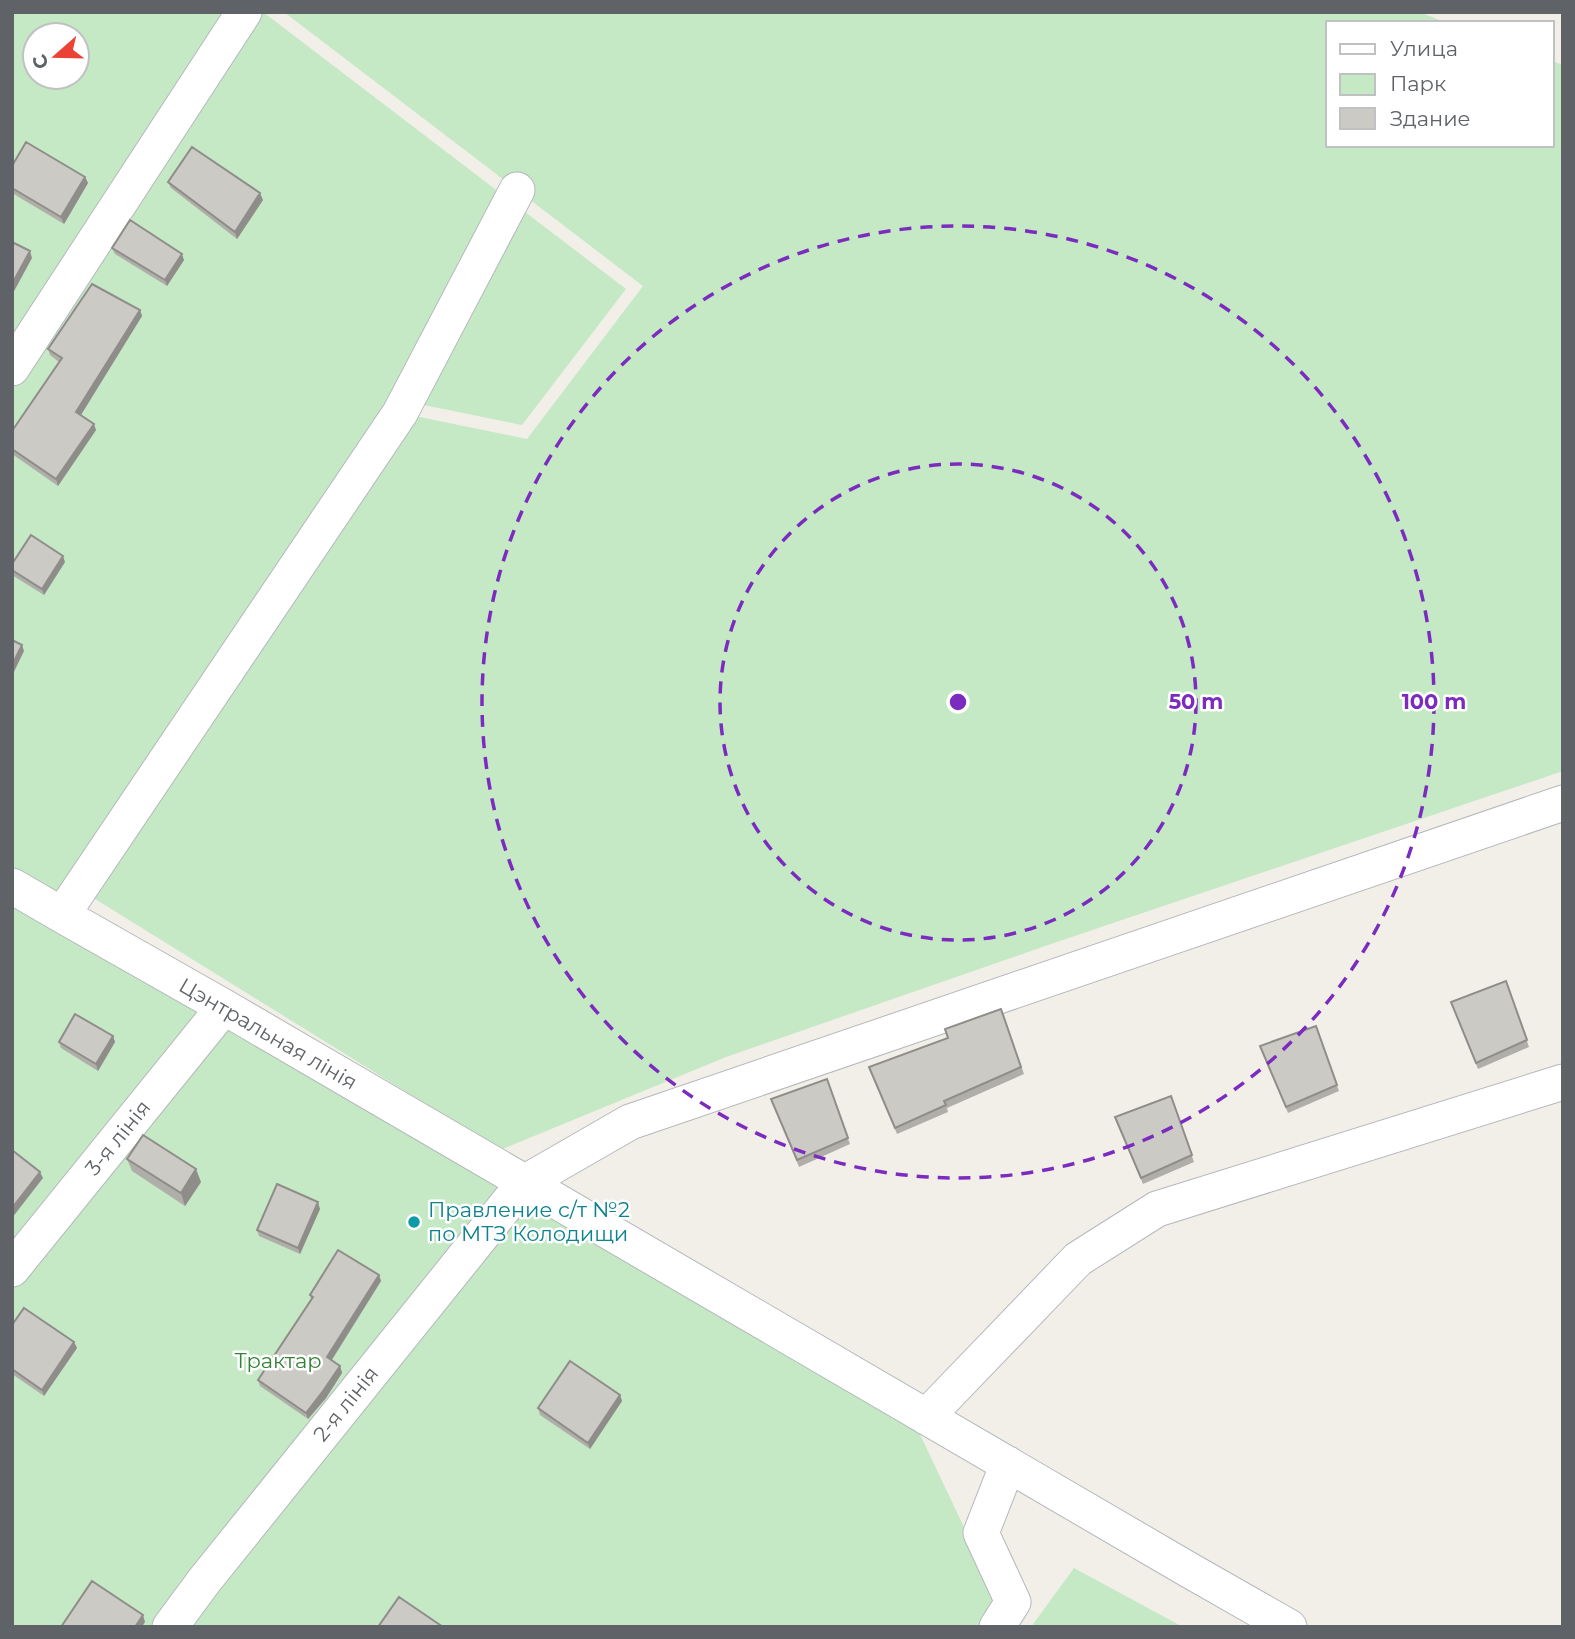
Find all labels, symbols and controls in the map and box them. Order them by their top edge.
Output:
north arrow [21,21,91,91]
legend [1326,21,1554,147]
text: Улица [1390,36,1458,61]
text: С [27,51,54,72]
text: Парк [1390,71,1446,96]
text: Здание [1390,106,1471,131]
text: 50 m [1169,689,1223,714]
text: 100 m [1402,689,1466,714]
centre of rings [946,690,970,714]
street label: Цэнтральная лінія [175,972,362,1095]
street label: 3-я лінія [80,1095,155,1180]
place label: Правление с/т №2 по МТЗ Колодищи [428,1197,630,1246]
marker: Правление с/т №2 по МТЗ Колодищи [406,1214,422,1230]
park label: Трактар [234,1348,322,1373]
street label: 2-я лінія [308,1361,383,1446]

